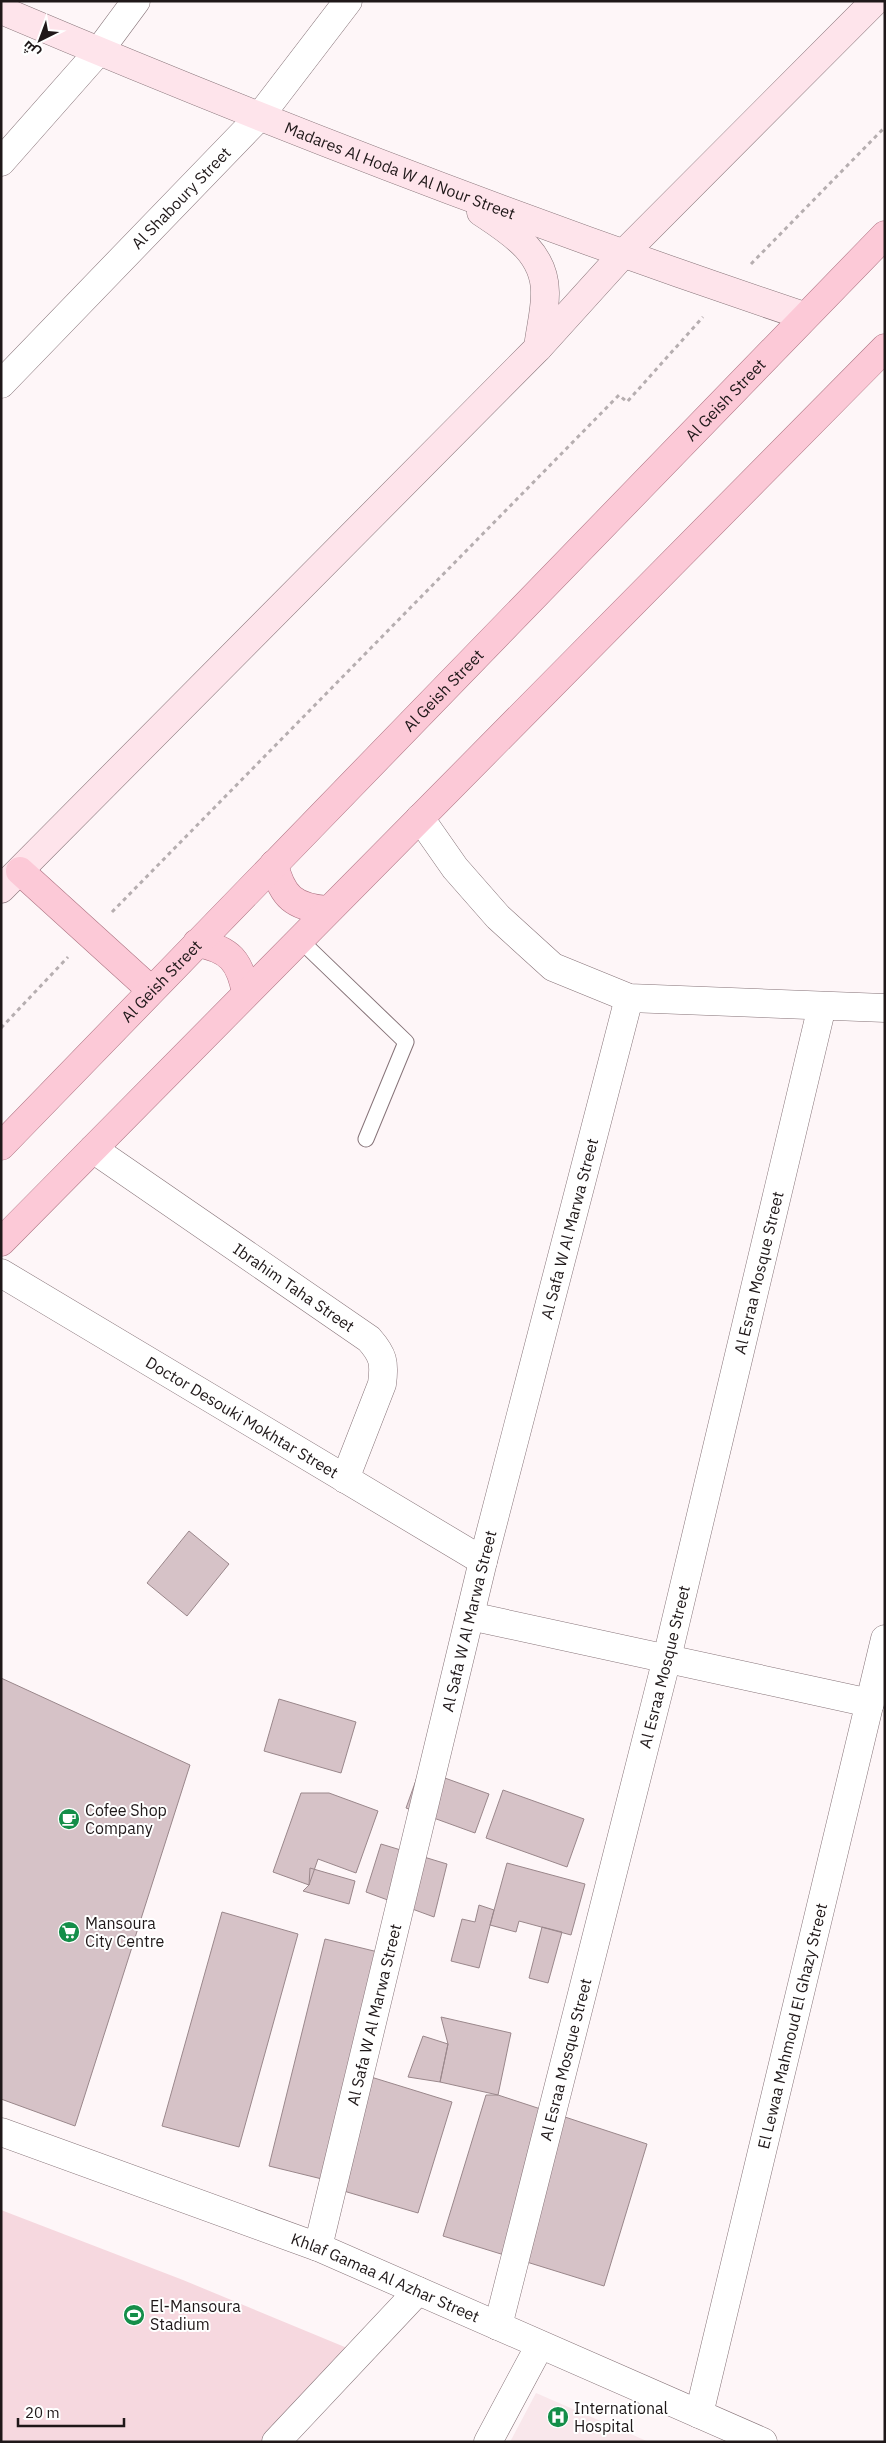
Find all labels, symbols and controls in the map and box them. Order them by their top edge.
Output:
north arrow [15,15,65,65]
text: ش [19,37,44,62]
street label: Madares Al Hoda W Al Nour Street [282,117,518,223]
street label: Al Shaboury Street [127,142,235,253]
street label: Al Geish Street [681,354,770,445]
street label: Al Geish Street [399,645,488,736]
street label: Al Geish Street [117,936,206,1026]
street label: Al Safa W Al Marwa Street [536,1136,602,1321]
street label: Al Esraa Mosque Street [730,1189,788,1356]
street label: Ibrahim Taha Street [229,1239,358,1336]
street label: Doctor Desouki Mokhtar Street [142,1352,342,1482]
street label: Al Safa W Al Marwa Street [437,1528,501,1714]
street label: Al Esraa Mosque Street [635,1583,694,1750]
place label: Cofee Shop Company [85,1800,167,1838]
cafe icon: Cofee Shop Company [57,1807,81,1831]
street label: El Lewaa Mahmoud El Ghazy Street [753,1901,831,2151]
place label: Mansoura City Centre [85,1913,165,1951]
supermarket icon: Mansoura City Centre [57,1920,81,1944]
street label: Al Safa W Al Marwa Street [342,1922,405,2107]
street label: Al Esraa Mosque Street [535,1976,596,2143]
street label: Khlaf Gamaa Al Azhar Street [288,2228,483,2327]
place label: El-Mansoura Stadium [150,2296,241,2334]
sports icon: El-Mansoura Stadium [122,2303,146,2327]
scale bar [18,2396,124,2428]
place label: International Hospital [574,2398,668,2436]
text: 20 m [25,2403,60,2422]
hospital icon: International Hospital [546,2405,570,2429]

